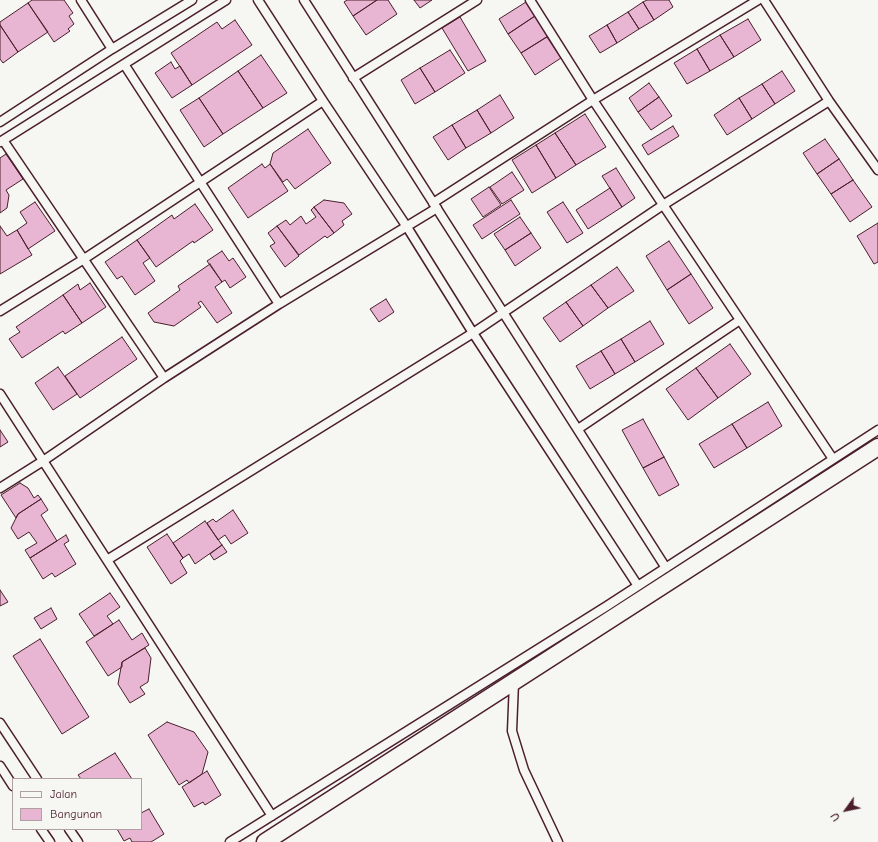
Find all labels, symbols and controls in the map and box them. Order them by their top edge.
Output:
legend [12,778,142,830]
text: Jalan [50,787,77,801]
north arrow [826,790,866,830]
text: Bangunan [50,807,102,821]
text: U [828,810,843,823]

